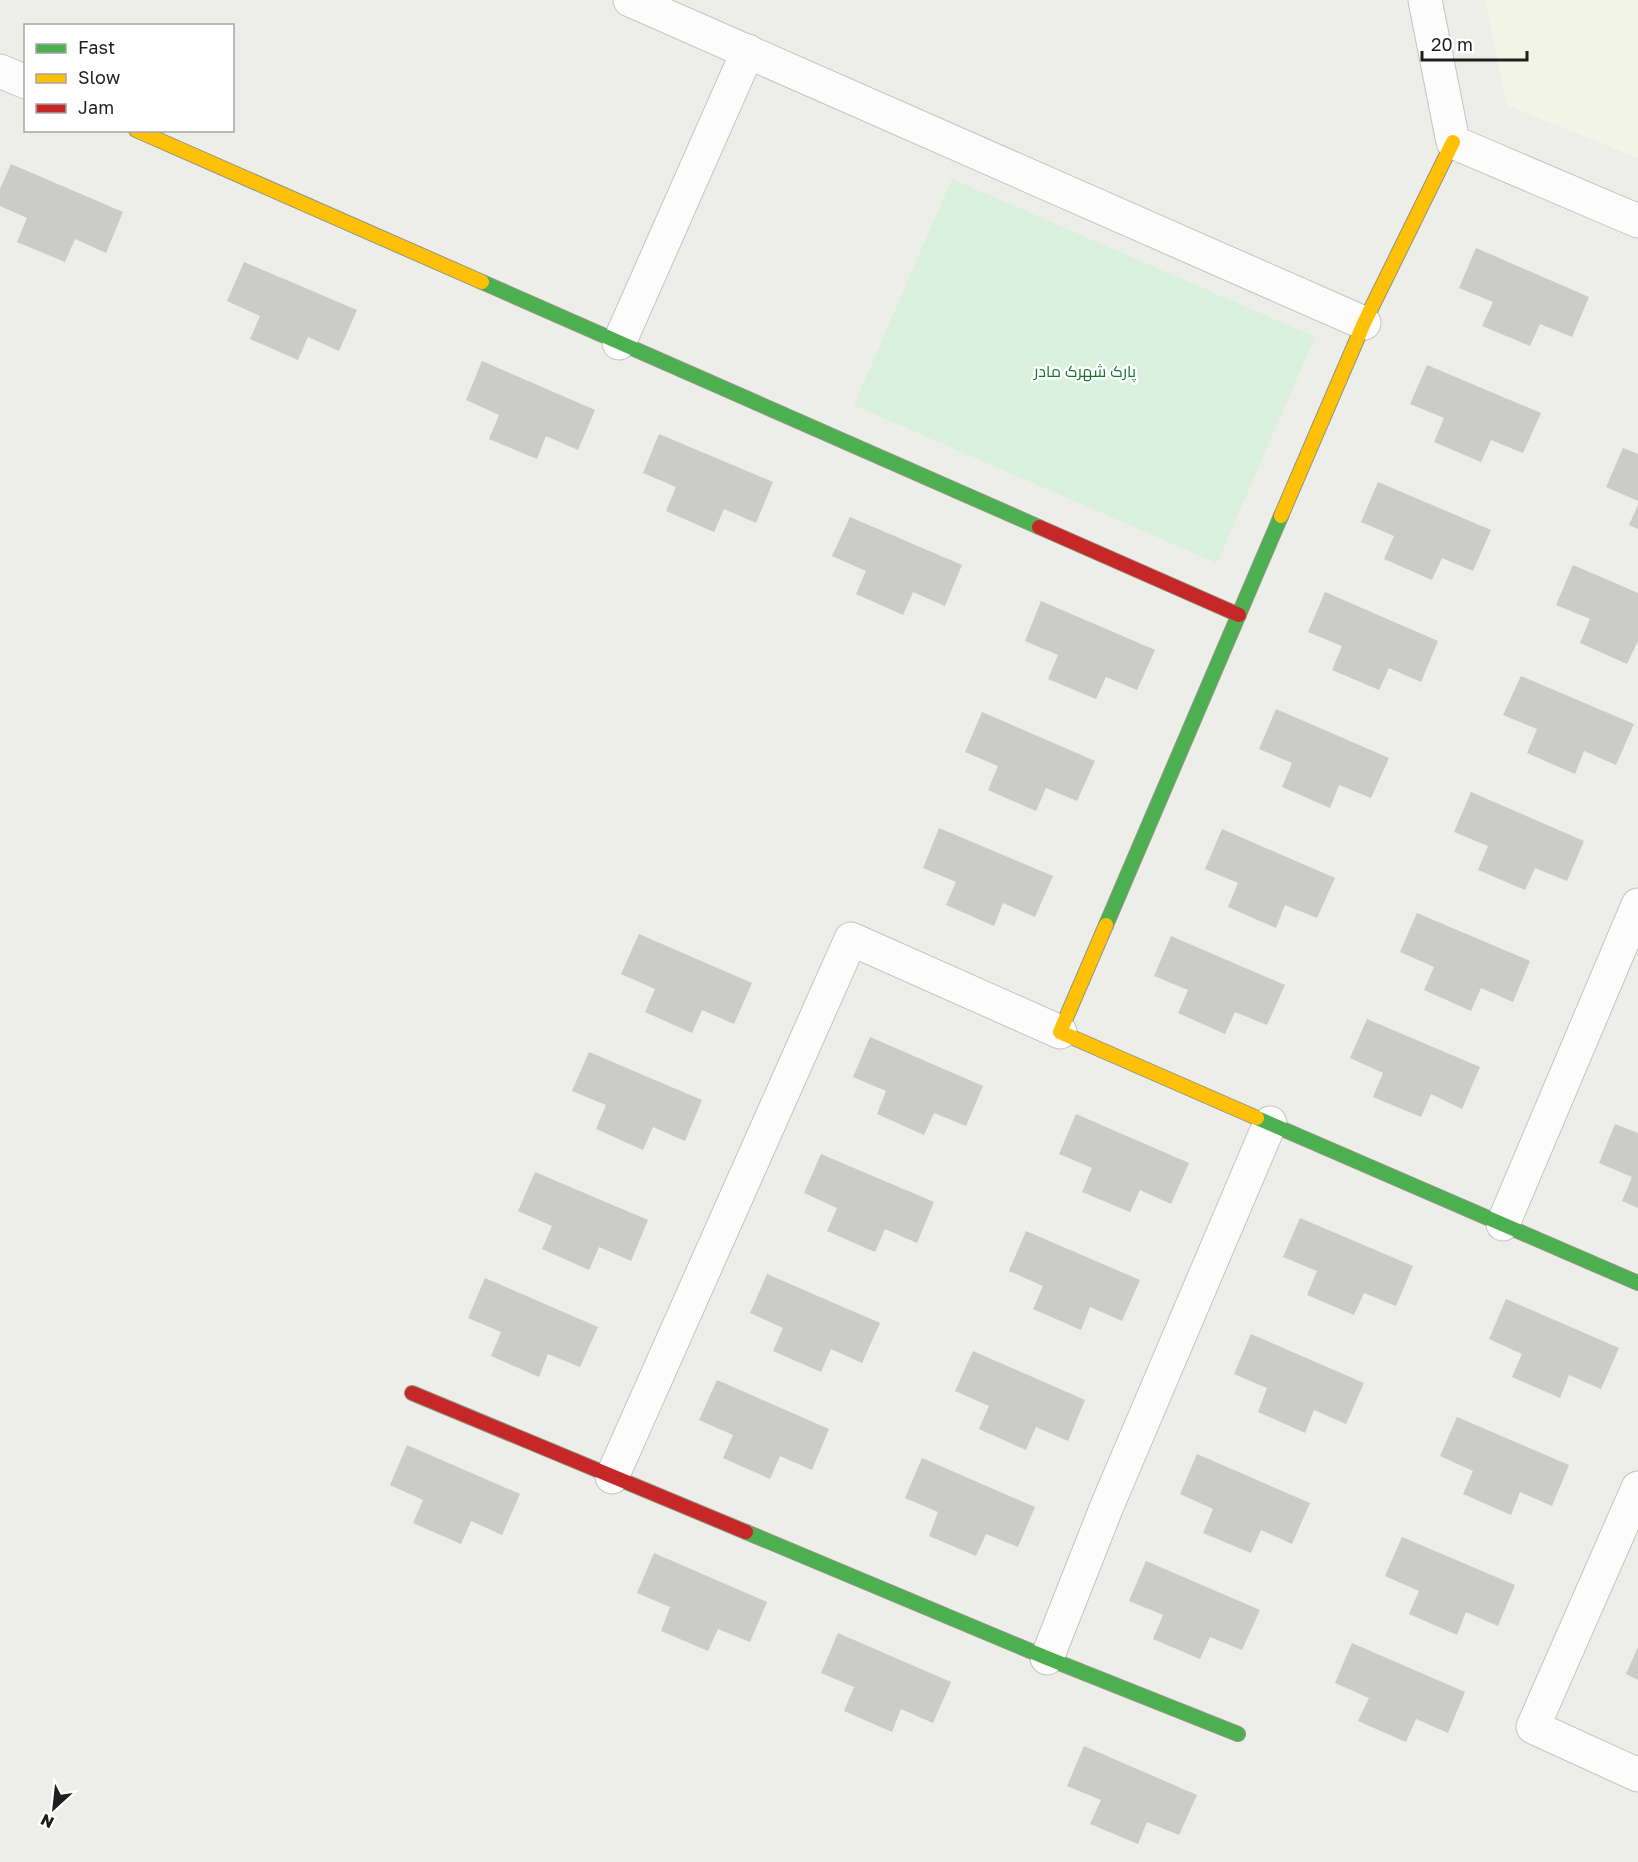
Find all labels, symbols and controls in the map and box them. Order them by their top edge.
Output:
legend [24,24,234,132]
scale bar [1422,24,1527,62]
text: 20 m [1431,33,1473,55]
text: Fast [78,36,115,58]
text: Slow [78,66,121,88]
text: Jam [78,96,114,118]
park label: پارک شهرک مادر [1033,361,1137,383]
north arrow [24,1778,84,1838]
text: N [37,1810,57,1833]

